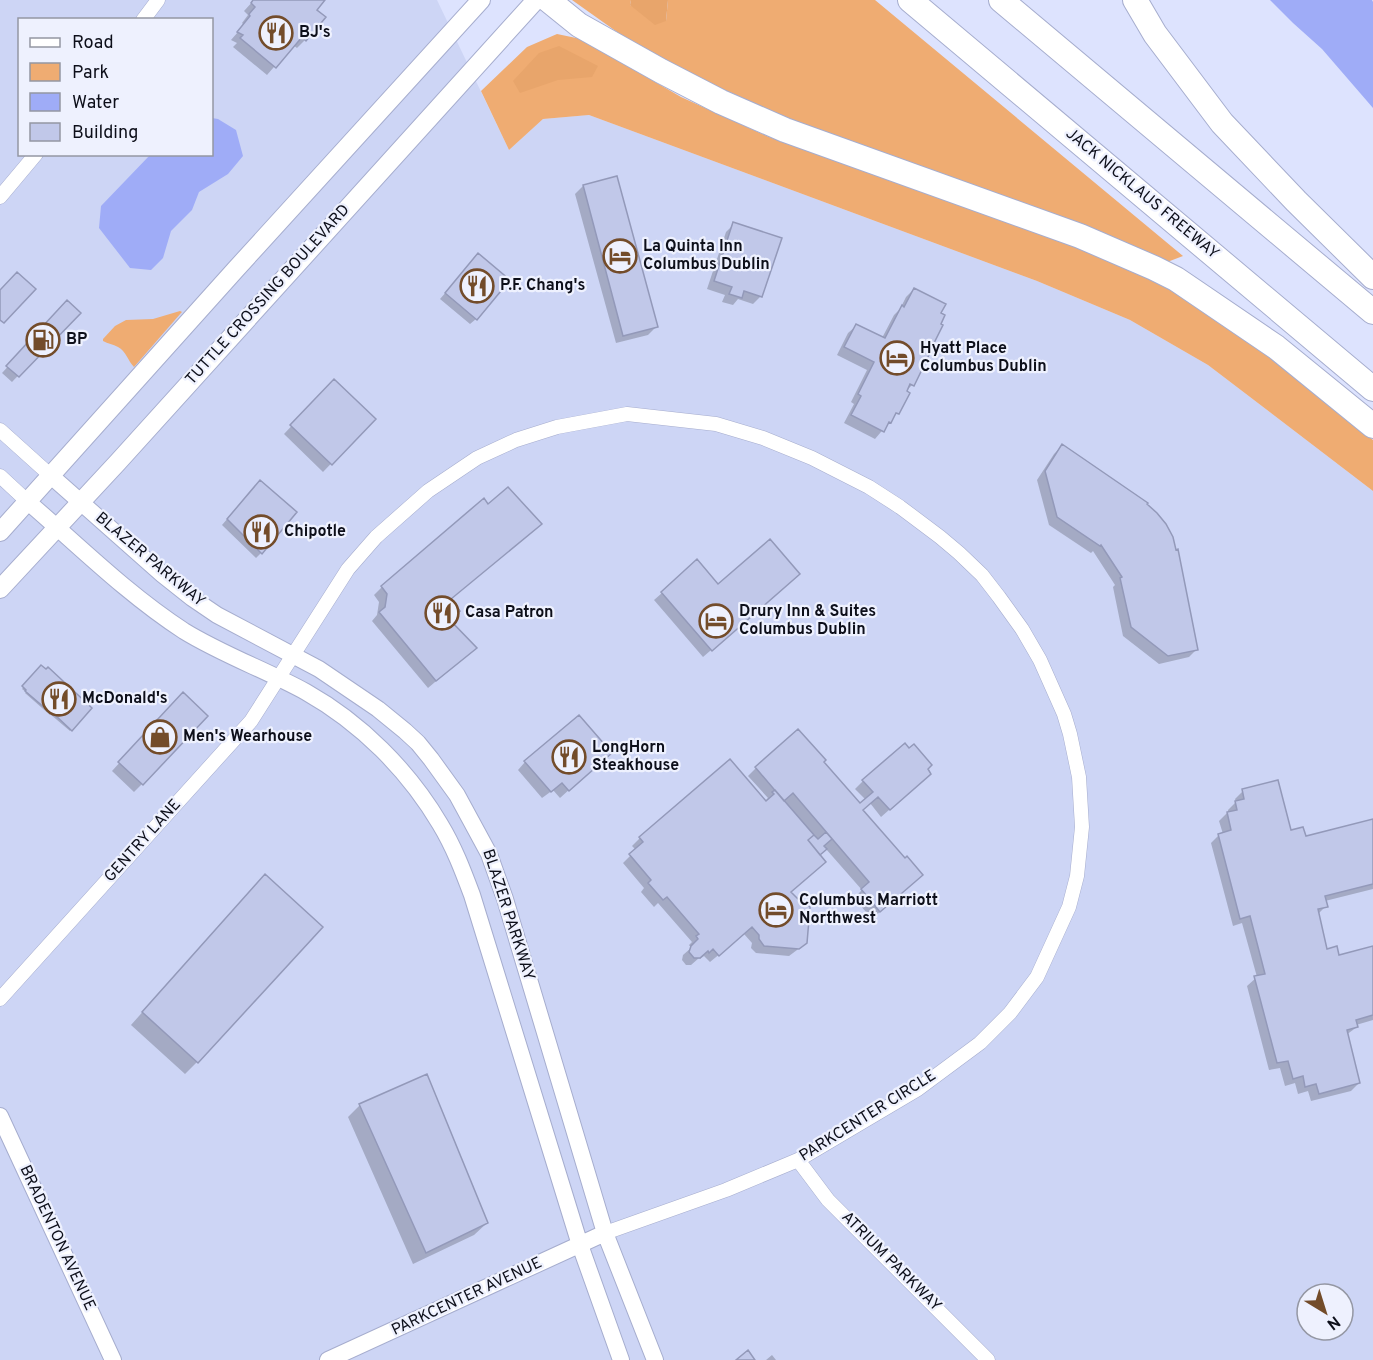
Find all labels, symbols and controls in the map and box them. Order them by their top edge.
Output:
restaurant icon: BJ's [258,15,294,51]
legend [18,18,213,156]
place label: BJ's [299,23,331,43]
text: Road [72,32,114,55]
text: Park [72,62,109,85]
text: Water [72,92,119,115]
text: Building [72,122,138,145]
street label: JACK NICKLAUS FREEWAY [1061,124,1223,264]
street label: TUTTLE CROSSING BOULEVARD [182,201,354,389]
place label: La Quinta Inn Columbus Dublin [643,237,770,275]
hotel icon: La Quinta Inn Columbus Dublin [602,238,638,274]
restaurant icon: P.F. Chang's [459,268,495,304]
place label: P.F. Chang's [500,276,585,296]
fuel station icon: BP [25,322,61,358]
place label: BP [66,330,87,350]
place label: Hyatt Place Columbus Dublin [920,339,1047,377]
hotel icon: Hyatt Place Columbus Dublin [879,340,915,376]
street label: BLAZER PARKWAY [91,508,209,612]
restaurant icon: Chipotle [243,514,279,550]
place label: Chipotle [284,522,346,542]
restaurant icon: Casa Patron [424,595,460,631]
place label: Drury Inn & Suites Columbus Dublin [739,602,876,640]
place label: Casa Patron [465,603,554,623]
hotel icon: Drury Inn & Suites Columbus Dublin [698,603,734,639]
restaurant icon: McDonald's [41,681,77,717]
place label: McDonald's [82,689,168,709]
shop icon: Men's Wearhouse [142,719,178,755]
place label: Men's Wearhouse [183,727,312,747]
place label: LongHorn Steakhouse [592,738,679,776]
restaurant icon: LongHorn Steakhouse [551,739,587,775]
street label: GENTRY LANE [100,795,186,887]
street label: BLAZER PARKWAY [477,847,539,983]
place label: Columbus Marriott Northwest [799,891,938,929]
hotel icon: Columbus Marriott Northwest [758,892,794,928]
street label: PARKCENTER CIRCLE [796,1066,940,1166]
street label: BRADENTON AVENUE [14,1162,100,1314]
street label: ATRIUM PARKWAY [837,1208,945,1316]
street label: PARKCENTER AVENUE [388,1253,546,1341]
north arrow [1295,1282,1355,1342]
text: N [1322,1311,1344,1334]

